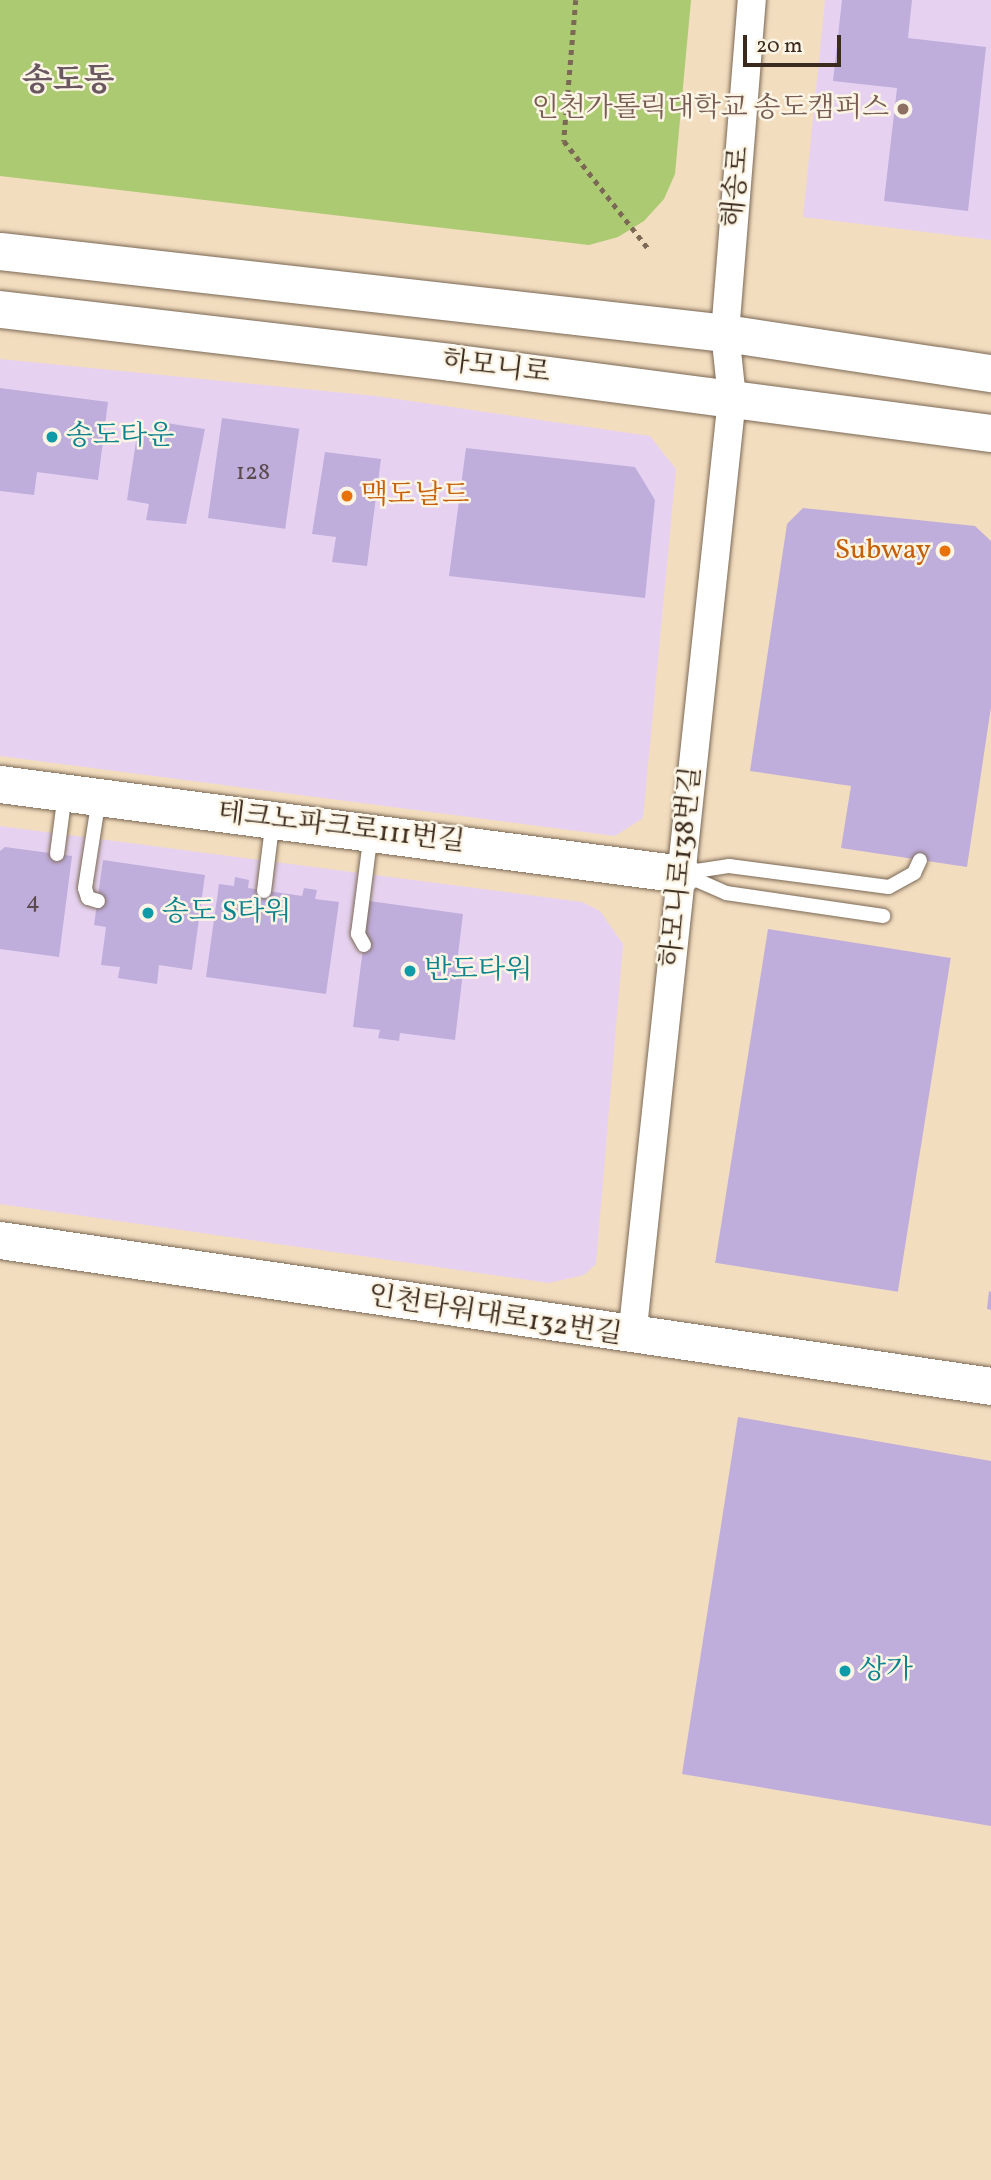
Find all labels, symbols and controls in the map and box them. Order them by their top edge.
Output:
scale bar [746,21,844,65]
text: 20 m [756,32,802,61]
district label: 송도동 [22,63,114,101]
place label: 인천가톨릭대학교 송도캠퍼스 [532,92,889,126]
marker: 인천가톨릭대학교 송도캠퍼스 [895,101,911,117]
street label: 해송로 [717,145,757,229]
street label: 하모니로 [440,345,552,391]
place label: 송도타운 [66,420,174,454]
marker: 송도타운 [44,429,60,445]
house number: 128 [236,460,270,488]
place label: 맥도날드 [361,479,469,513]
marker: 맥도날드 [339,488,355,504]
place label: Subway [835,534,931,568]
marker: Subway [937,543,953,559]
street label: 하모니로138번길 [655,765,709,969]
street label: 테크노파크로111번길 [215,796,467,860]
house number: 4 [26,889,40,917]
place label: 송도 S타워 [162,896,291,930]
marker: 송도 S타워 [140,905,156,921]
place label: 반도타워 [424,954,532,988]
marker: 반도타워 [402,963,418,979]
street label: 인천타워대로132번길 [366,1279,624,1353]
place label: 상가 [859,1654,913,1688]
marker: 상가 [837,1663,853,1679]

